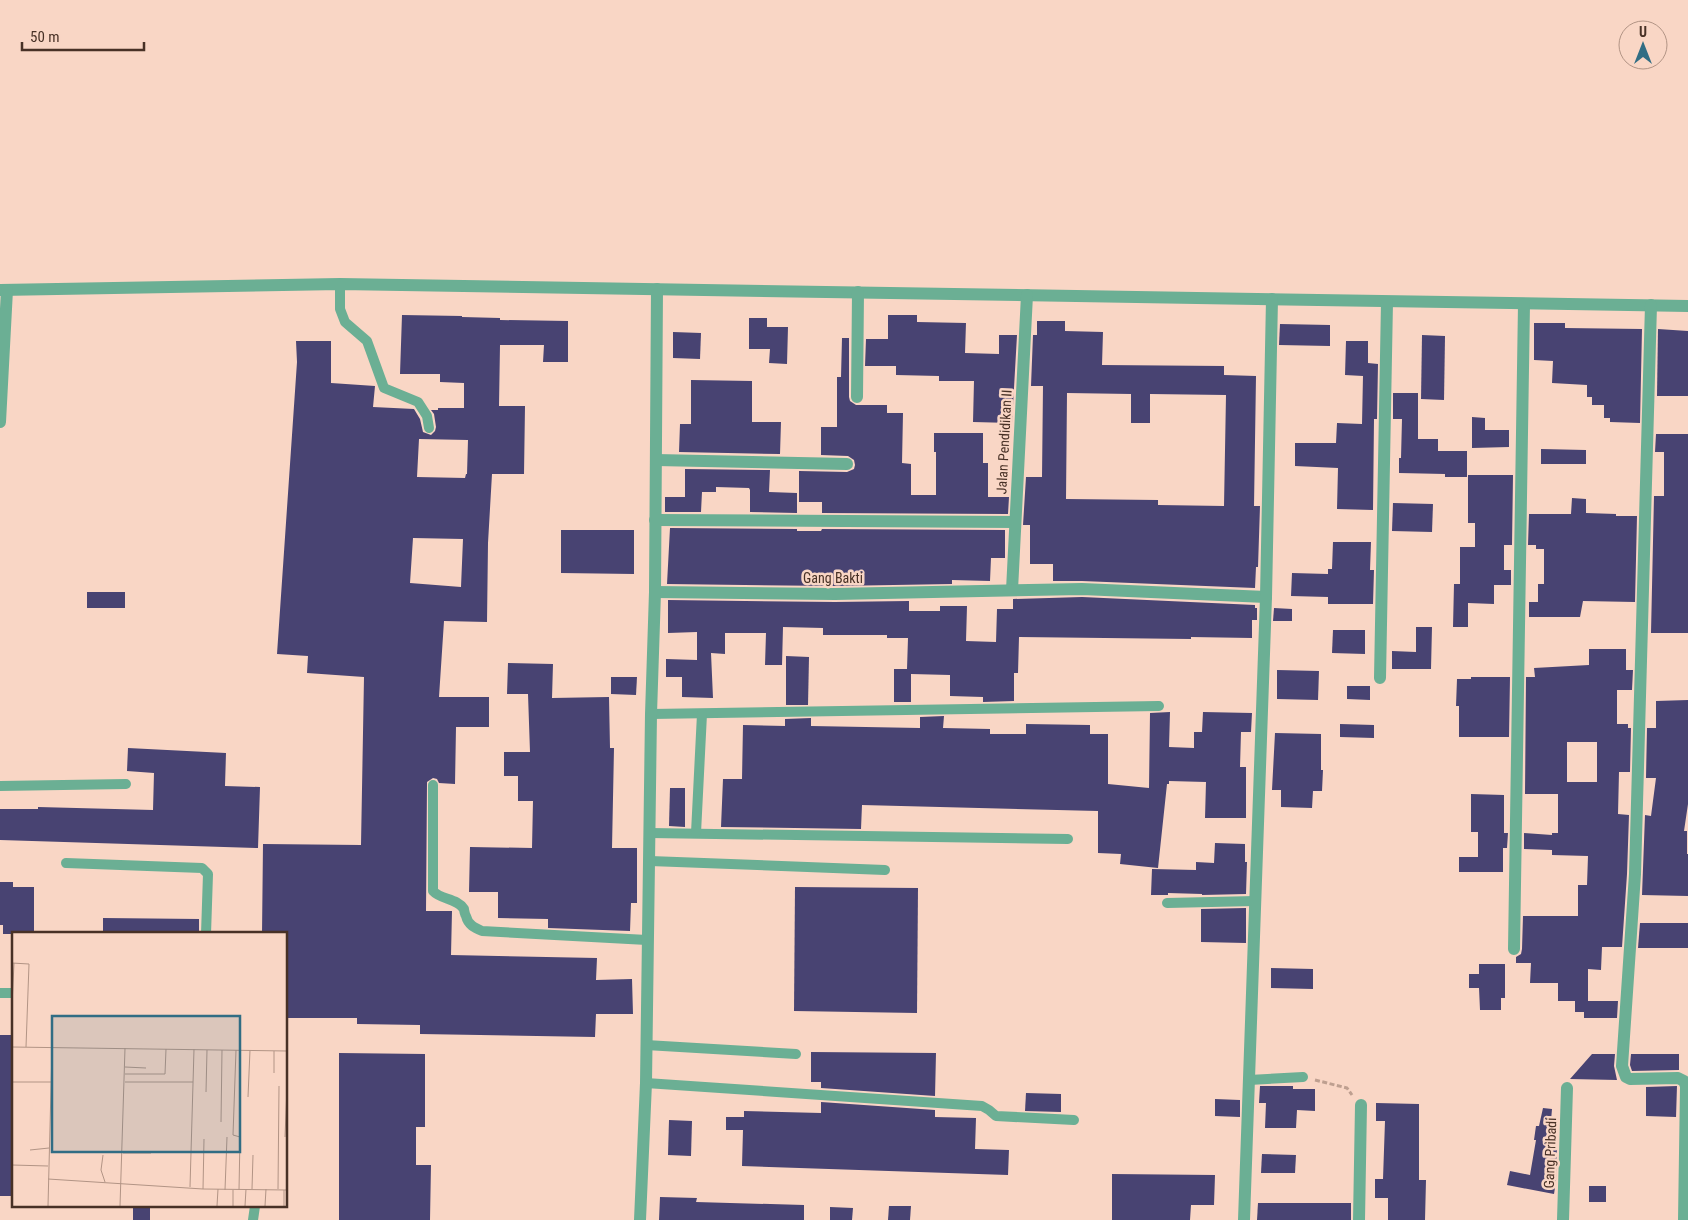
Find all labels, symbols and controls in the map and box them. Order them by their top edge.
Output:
scale bar [22,20,145,52]
north arrow [1618,20,1668,70]
text: U [1639,24,1647,40]
text: 50 m [30,28,60,46]
street label: Jalan Pendidikan II [993,389,1015,495]
street label: Gang Bakti [803,570,863,586]
inset map [12,932,288,1208]
street label: Gang Pribadi [1541,1117,1559,1189]

